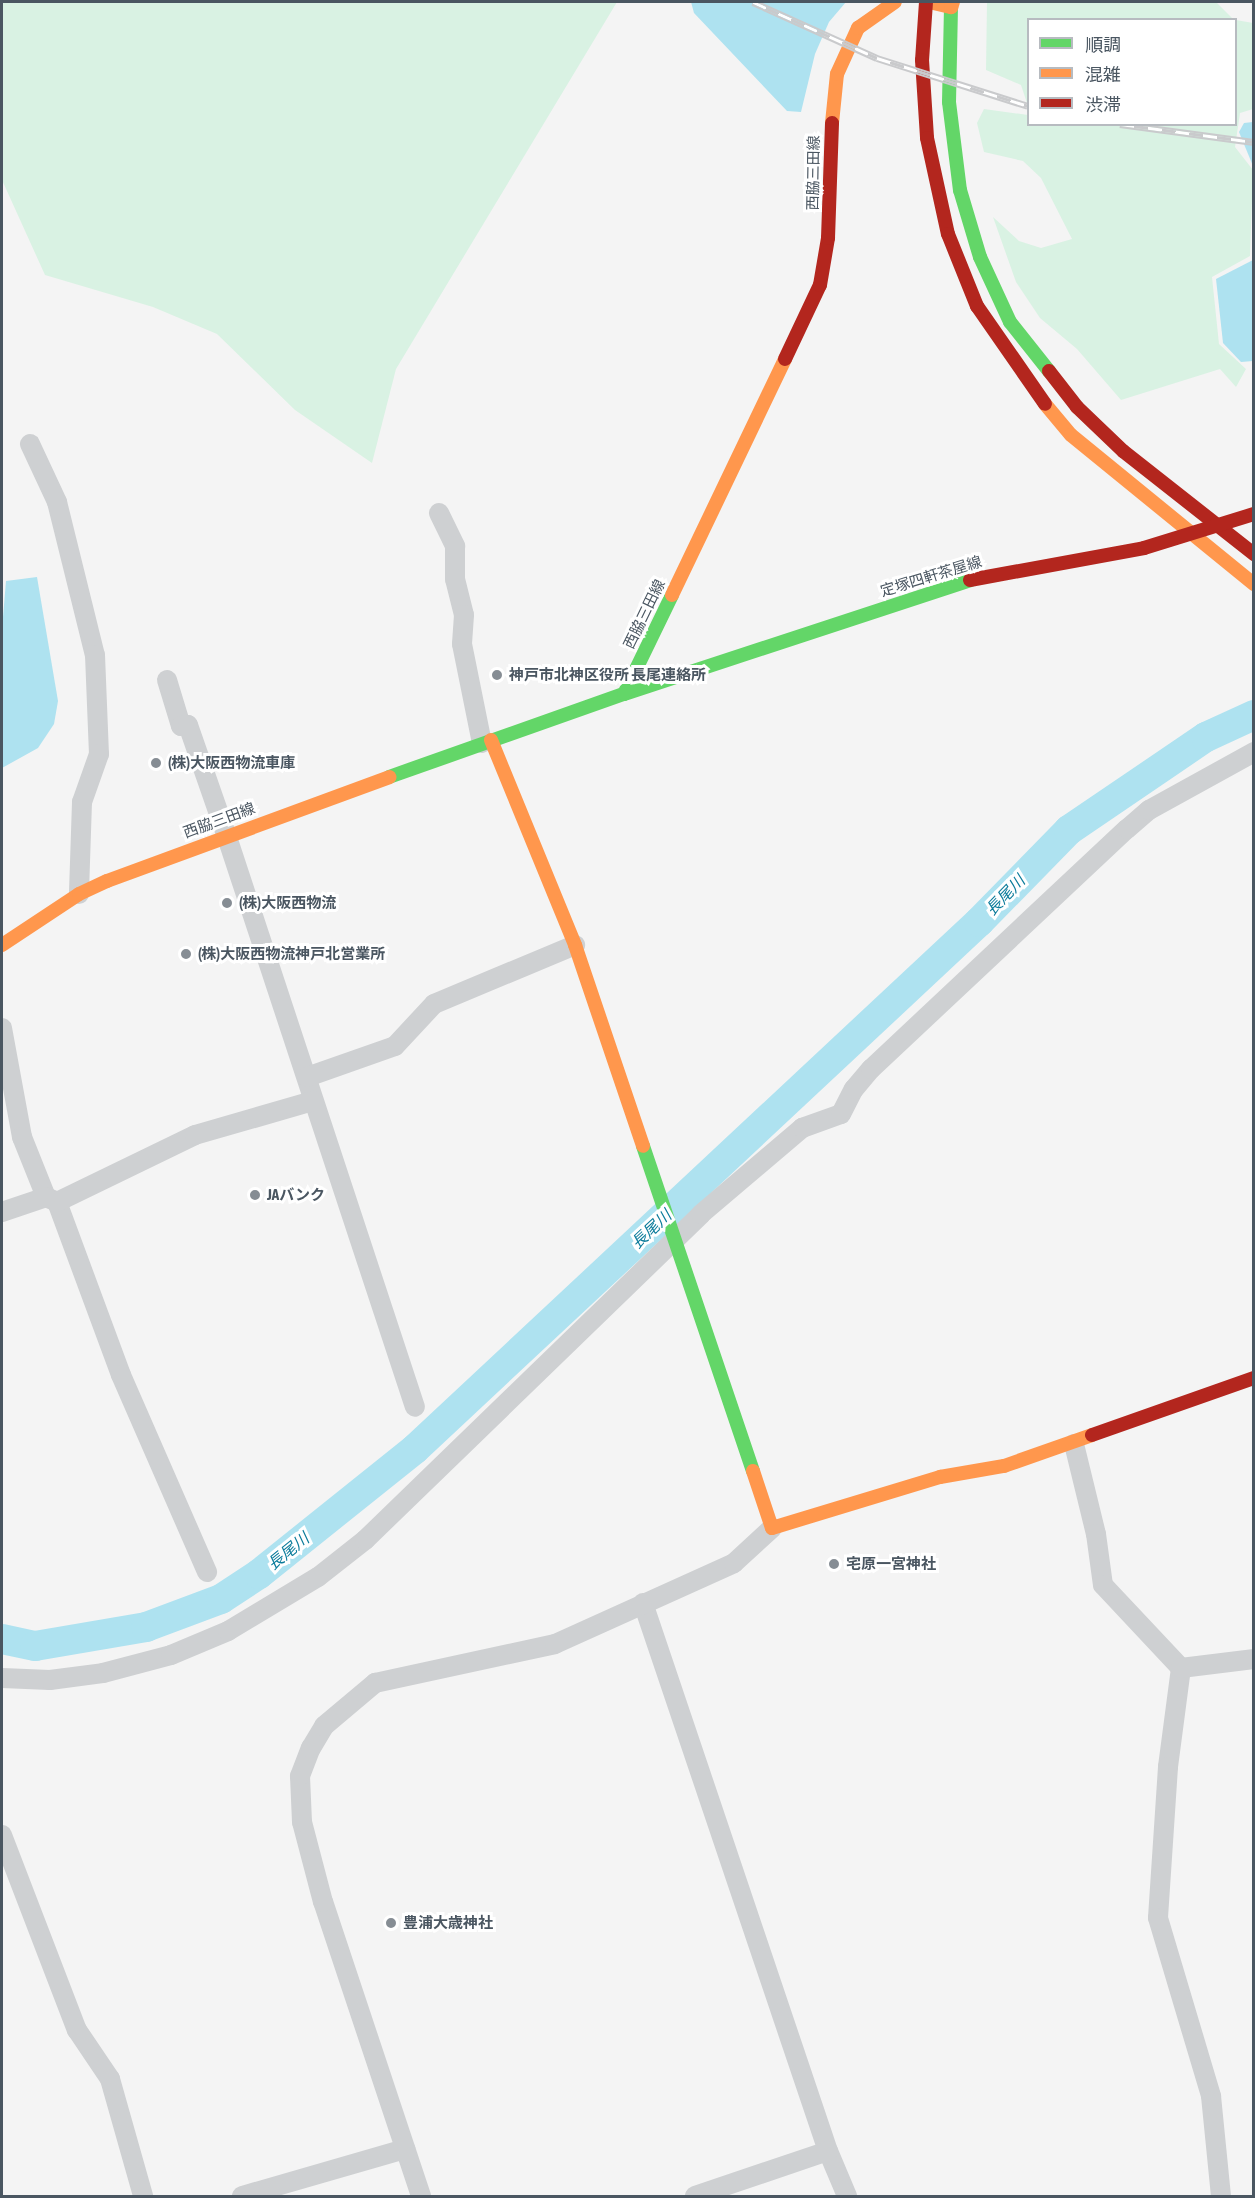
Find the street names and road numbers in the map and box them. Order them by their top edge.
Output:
street label: 西脇三田線 [803,135,823,211]
street label: 定塚四軒茶屋線 [878,552,984,600]
street label: 西脇三田線 [619,576,669,652]
street label: 西脇三田線 [181,799,257,841]

